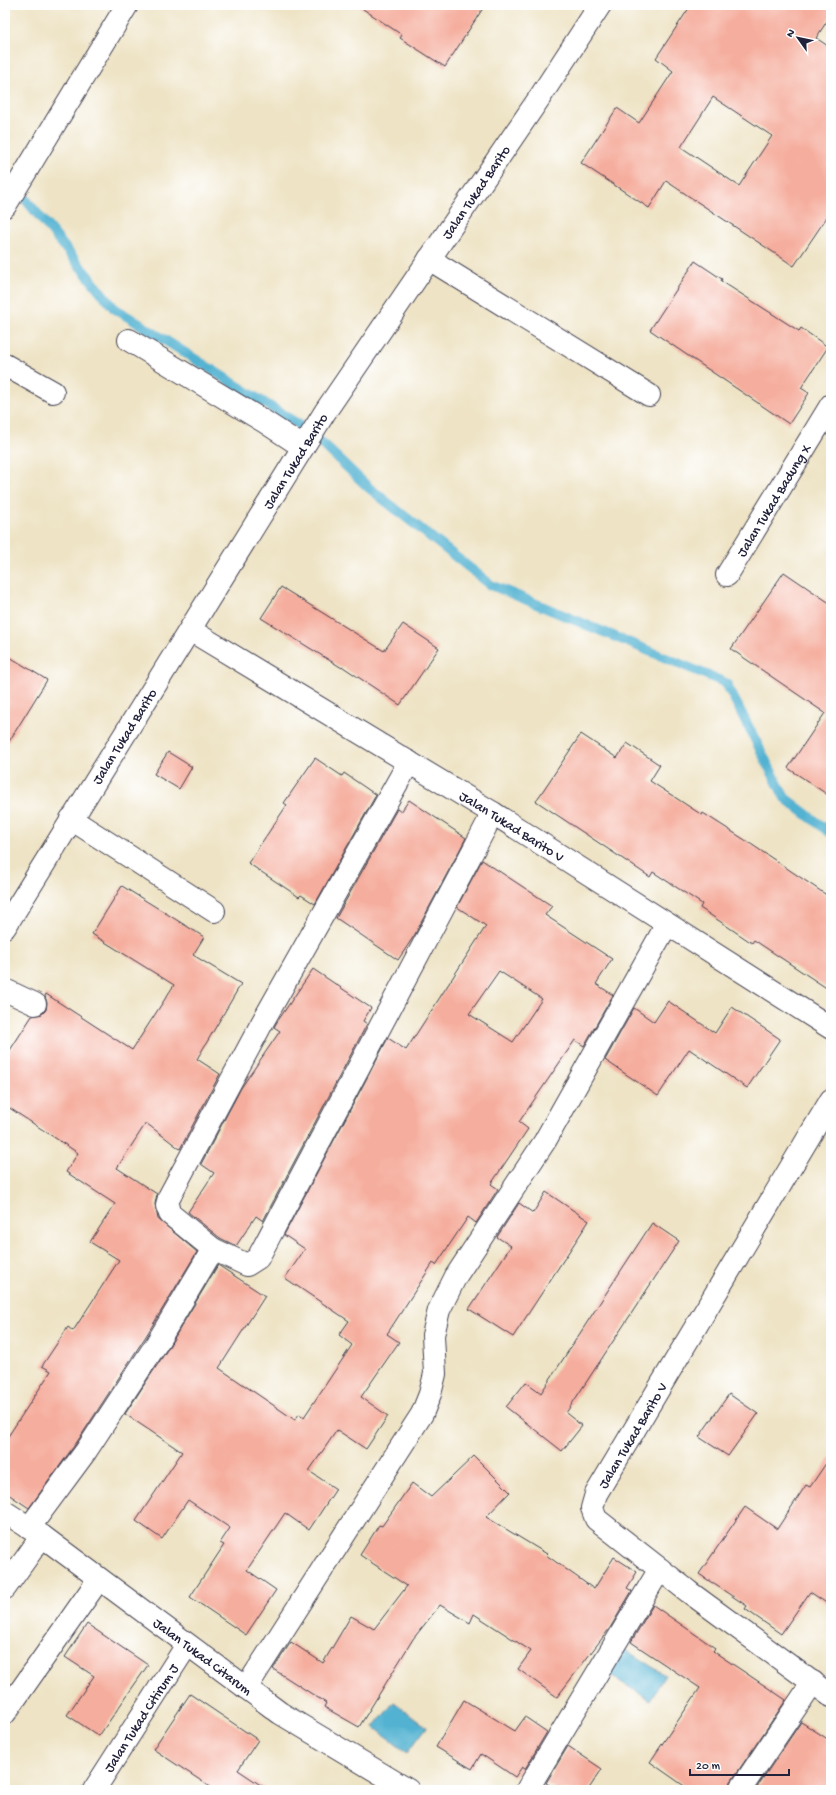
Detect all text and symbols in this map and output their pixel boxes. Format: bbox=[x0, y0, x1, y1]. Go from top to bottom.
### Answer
north arrow bbox=[778, 18, 818, 58]
text: N bbox=[784, 27, 798, 40]
street label: Jalan Tukad Barito bbox=[440, 143, 515, 243]
street label: Jalan Tukad Barito bbox=[261, 411, 333, 513]
street label: Jalan Tukad Badung X bbox=[734, 441, 816, 561]
street label: Jalan Tukad Barito bbox=[90, 686, 162, 788]
street label: Jalan Tukad Barito V bbox=[455, 789, 567, 867]
street label: Jalan Tukad Barito V bbox=[596, 1380, 673, 1492]
street label: Jalan Tukad Citarum bbox=[149, 1615, 255, 1700]
street label: Jalan Tukad Citirum J bbox=[102, 1661, 184, 1776]
scale bar bbox=[690, 1751, 789, 1777]
text: 20 m bbox=[696, 1760, 721, 1774]

